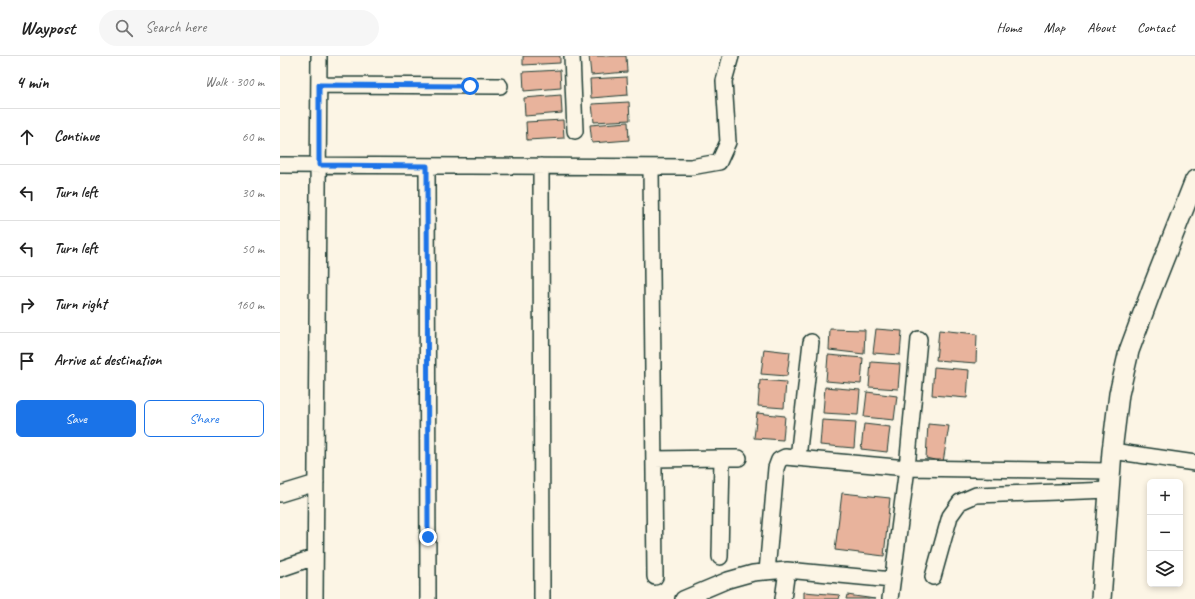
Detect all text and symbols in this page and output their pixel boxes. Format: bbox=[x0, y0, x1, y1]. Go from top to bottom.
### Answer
search box bbox=[99, 10, 379, 46]
text: Waypost bbox=[20, 16, 75, 40]
icon: search bbox=[113, 17, 135, 39]
text: Search here bbox=[145, 18, 206, 37]
text: Home bbox=[996, 19, 1022, 36]
text: Map bbox=[1044, 19, 1065, 36]
text: About bbox=[1087, 19, 1115, 36]
text: Contact bbox=[1137, 19, 1175, 36]
text: 4 min bbox=[16, 72, 49, 93]
text: Walk · 300 m bbox=[205, 74, 264, 90]
route start bbox=[461, 77, 479, 95]
icon: ahead bbox=[16, 126, 38, 148]
text: Continue bbox=[54, 127, 99, 146]
text: 60 m bbox=[242, 129, 264, 145]
icon: left bbox=[16, 182, 38, 204]
text: Turn left bbox=[54, 183, 97, 202]
text: 30 m bbox=[242, 185, 264, 201]
icon: left bbox=[16, 238, 38, 260]
text: Turn left bbox=[54, 239, 97, 258]
text: 50 m bbox=[242, 241, 264, 257]
icon: right bbox=[16, 294, 38, 316]
text: Turn right bbox=[54, 295, 107, 314]
text: 160 m bbox=[236, 297, 264, 313]
icon: arrive bbox=[16, 350, 38, 372]
text: Arrive at destination bbox=[54, 351, 161, 370]
button: Save bbox=[16, 400, 136, 437]
button: Share bbox=[144, 400, 264, 437]
map controls bbox=[1147, 479, 1183, 587]
button: + bbox=[1147, 479, 1183, 515]
button: − bbox=[1147, 515, 1183, 551]
route end bbox=[419, 528, 437, 546]
button: layers bbox=[1147, 551, 1183, 587]

